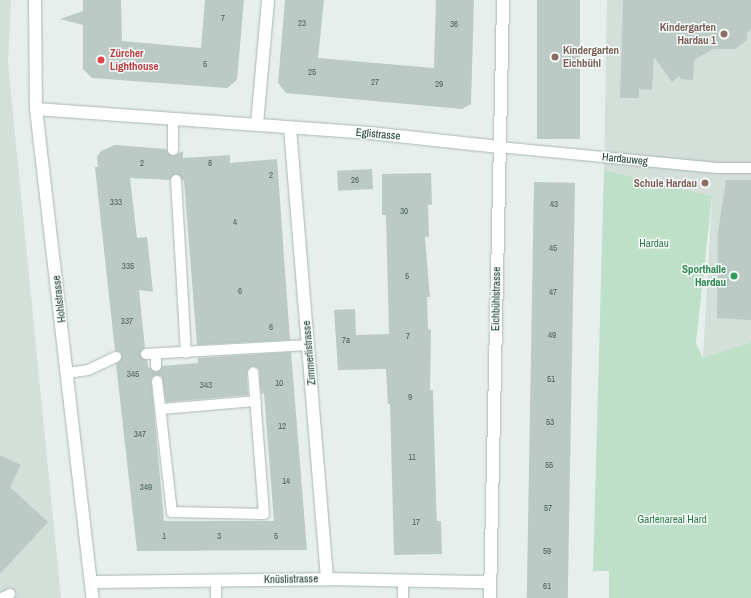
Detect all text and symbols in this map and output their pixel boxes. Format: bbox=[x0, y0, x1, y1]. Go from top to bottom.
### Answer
house number: 7 bbox=[221, 13, 225, 23]
house number: 23 bbox=[298, 18, 306, 28]
house number: 36 bbox=[450, 19, 458, 29]
place label: Kindergarten Hardau 1 bbox=[660, 21, 716, 47]
marker: Kindergarten Hardau 1 bbox=[719, 29, 729, 39]
place label: Kindergarten Eichbühl bbox=[563, 44, 619, 70]
place label: Zürcher Lighthouse bbox=[110, 47, 159, 73]
marker: Kindergarten Eichbühl bbox=[550, 52, 560, 62]
marker: Zürcher Lighthouse bbox=[95, 54, 107, 66]
house number: 5 bbox=[203, 59, 207, 69]
house number: 25 bbox=[308, 67, 316, 77]
house number: 27 bbox=[371, 77, 379, 87]
house number: 29 bbox=[435, 79, 443, 89]
street label: Eglistrasse bbox=[355, 125, 401, 143]
street label: Hardauweg bbox=[601, 150, 649, 168]
house number: 2 bbox=[140, 158, 144, 168]
house number: 8 bbox=[208, 158, 212, 168]
house number: 2 bbox=[269, 170, 273, 180]
house number: 26 bbox=[351, 175, 359, 185]
place label: Schule Hardau bbox=[634, 176, 697, 190]
marker: Schule Hardau bbox=[700, 178, 710, 188]
house number: 333 bbox=[110, 197, 122, 207]
house number: 43 bbox=[550, 199, 558, 209]
house number: 30 bbox=[400, 206, 408, 216]
house number: 4 bbox=[233, 217, 237, 227]
park label: Hardau bbox=[639, 236, 669, 250]
house number: 45 bbox=[549, 243, 557, 253]
house number: 335 bbox=[122, 261, 134, 271]
place label: Sporthalle Hardau bbox=[682, 263, 726, 289]
street label: Eichbühlstrasse bbox=[489, 267, 503, 331]
house number: 5 bbox=[405, 271, 409, 281]
marker: Sporthalle Hardau bbox=[729, 271, 739, 281]
street label: Hohlstrasse bbox=[50, 275, 68, 323]
house number: 6 bbox=[238, 286, 242, 296]
house number: 47 bbox=[549, 287, 557, 297]
house number: 337 bbox=[121, 316, 133, 326]
street label: Zimmerlistrasse bbox=[300, 320, 318, 386]
house number: 6 bbox=[269, 322, 273, 332]
house number: 49 bbox=[548, 330, 556, 340]
house number: 7 bbox=[406, 331, 410, 341]
house number: 7a bbox=[342, 335, 350, 345]
house number: 345 bbox=[127, 369, 139, 379]
house number: 51 bbox=[547, 374, 555, 384]
house number: 10 bbox=[275, 378, 283, 388]
house number: 343 bbox=[200, 380, 212, 390]
house number: 9 bbox=[408, 392, 412, 402]
house number: 53 bbox=[546, 417, 554, 427]
house number: 12 bbox=[278, 421, 286, 431]
house number: 347 bbox=[134, 429, 146, 439]
house number: 11 bbox=[408, 452, 416, 462]
house number: 55 bbox=[545, 460, 553, 470]
house number: 14 bbox=[282, 476, 290, 486]
house number: 349 bbox=[140, 482, 152, 492]
house number: 57 bbox=[544, 503, 552, 513]
park label: Gartenareal Hard bbox=[637, 512, 707, 526]
house number: 17 bbox=[412, 517, 420, 527]
house number: 1 bbox=[162, 531, 166, 541]
house number: 3 bbox=[217, 531, 221, 541]
house number: 5 bbox=[274, 531, 278, 541]
house number: 59 bbox=[543, 546, 551, 556]
street label: Knüslistrasse bbox=[264, 572, 318, 586]
house number: 61 bbox=[543, 581, 551, 591]

